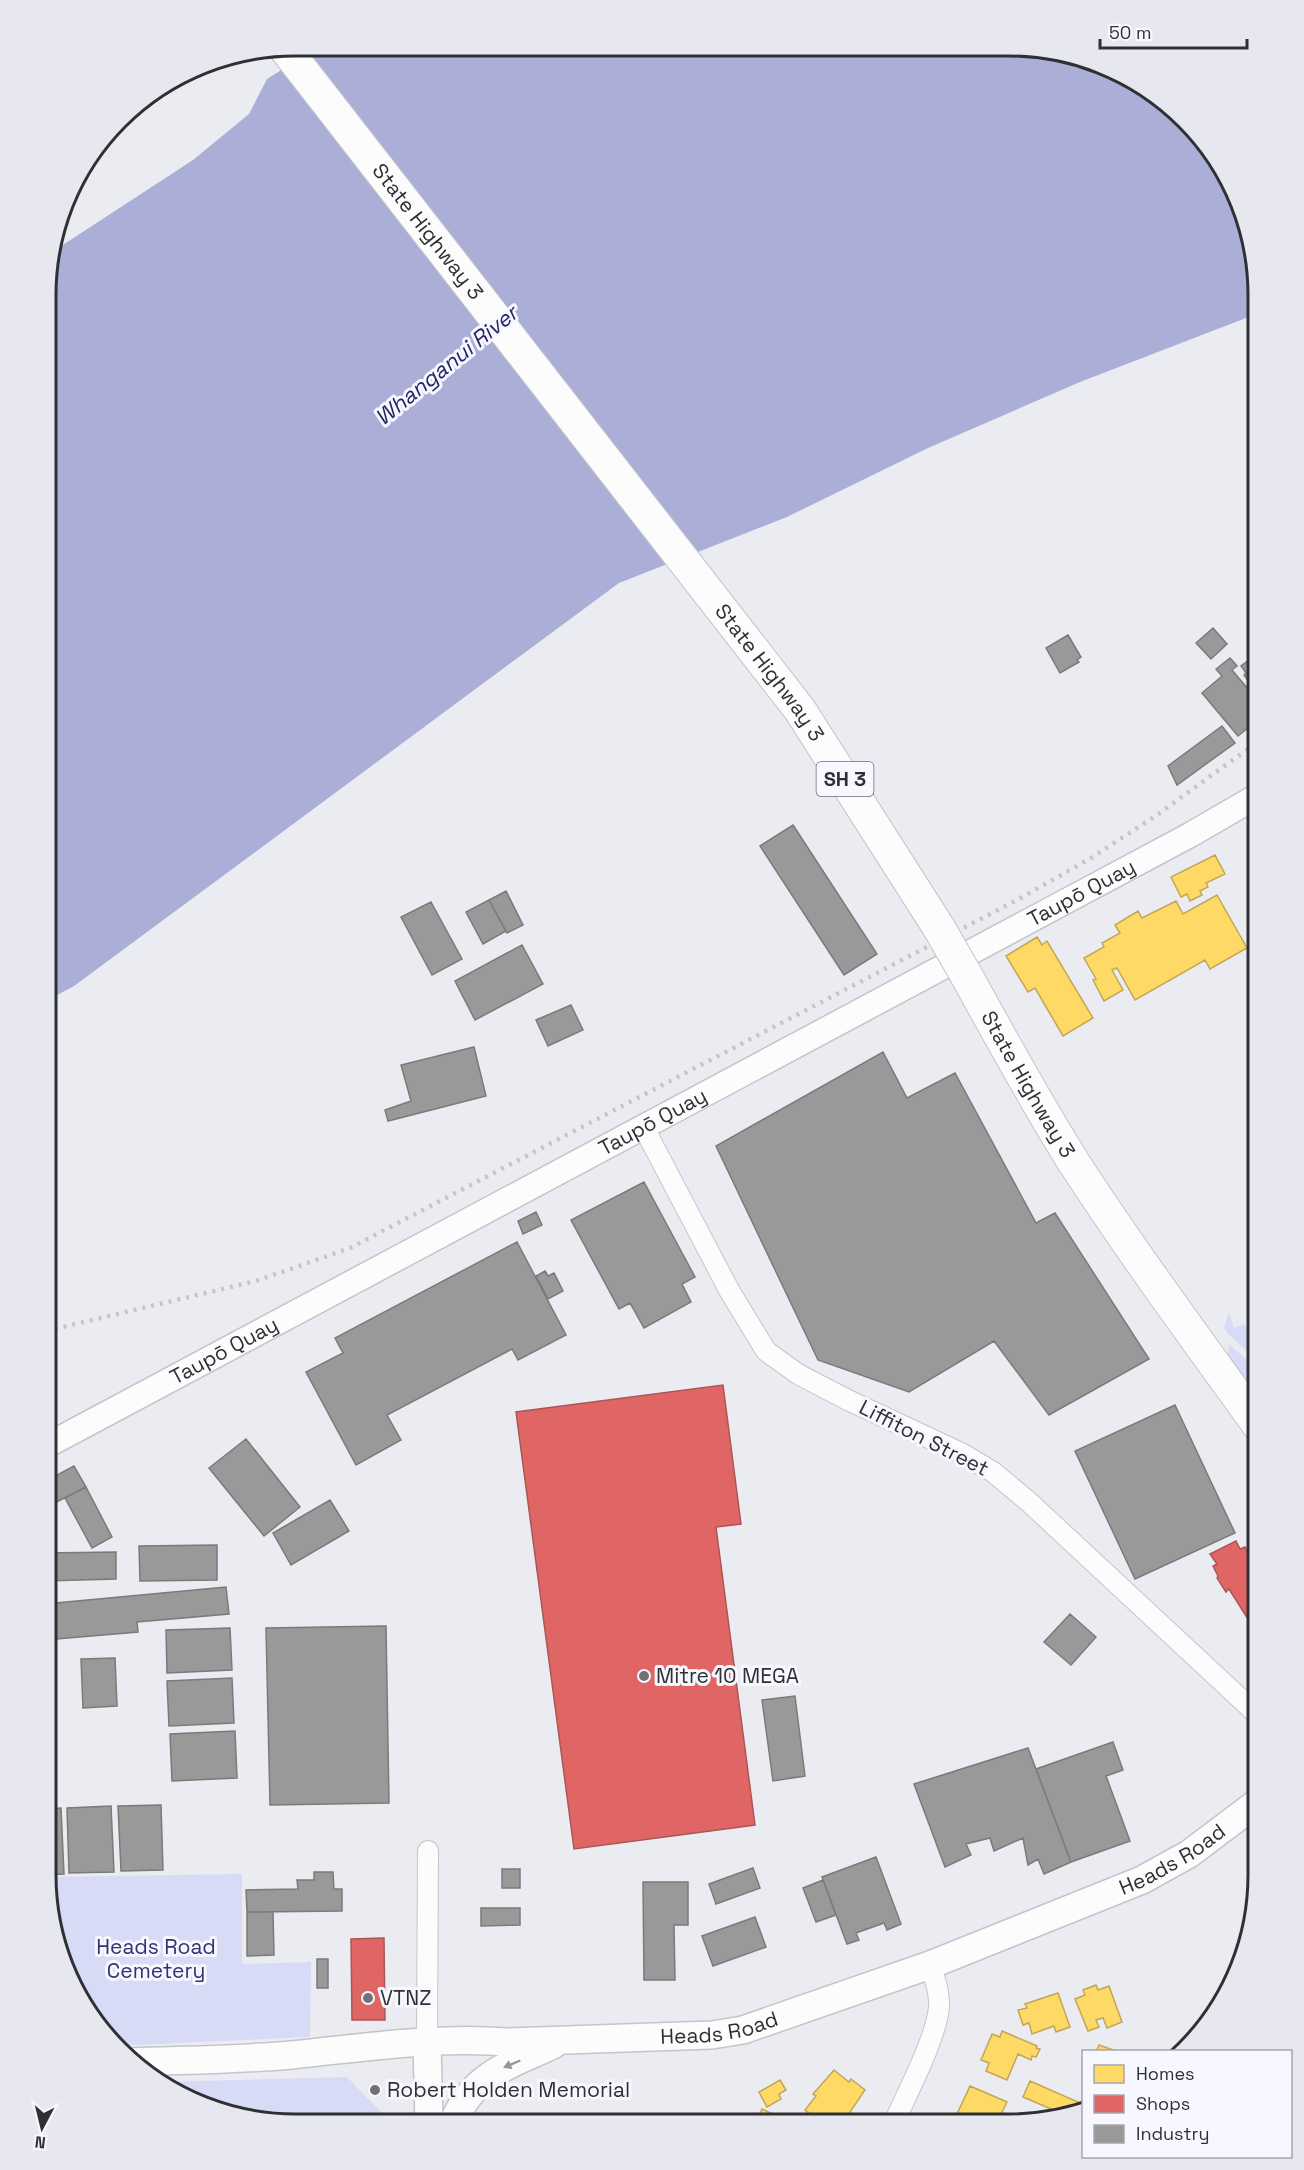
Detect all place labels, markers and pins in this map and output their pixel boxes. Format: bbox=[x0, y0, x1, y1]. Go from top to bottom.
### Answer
place label: Mitre 10 MEGA bbox=[656, 1662, 799, 1689]
marker: Mitre 10 MEGA bbox=[637, 1669, 651, 1683]
place label: VTNZ bbox=[380, 1984, 431, 2011]
marker: VTNZ bbox=[361, 1991, 375, 2005]
place label: Robert Holden Memorial bbox=[387, 2076, 630, 2103]
marker: Robert Holden Memorial bbox=[368, 2083, 382, 2097]

